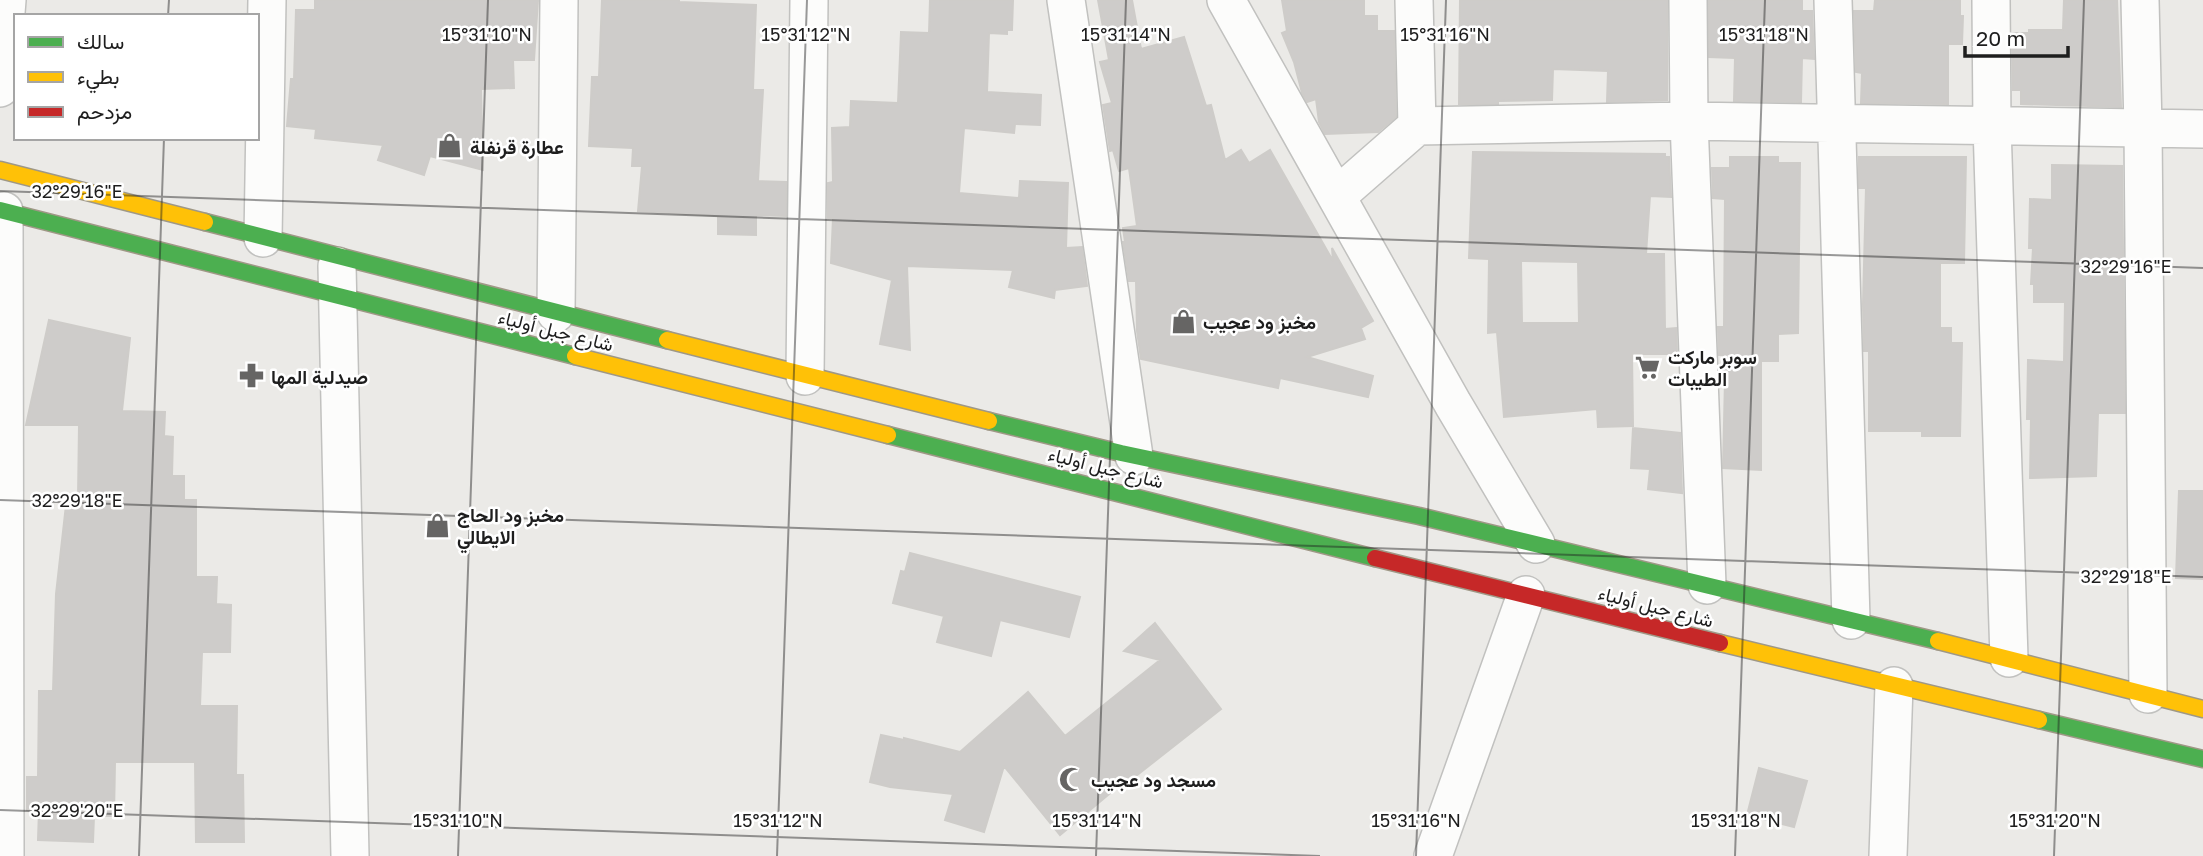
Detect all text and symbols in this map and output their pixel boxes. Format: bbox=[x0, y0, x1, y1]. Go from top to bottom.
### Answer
legend bbox=[14, 14, 259, 140]
scale bar bbox=[1965, 14, 2068, 58]
text: 15°31'10"N bbox=[442, 23, 532, 45]
text: 15°31'12"N bbox=[761, 23, 851, 45]
text: 15°31'14"N bbox=[1081, 23, 1171, 45]
text: 15°31'16"N bbox=[1400, 23, 1490, 45]
text: 15°31'18"N bbox=[1719, 23, 1809, 45]
text: 20 m bbox=[1976, 25, 2025, 51]
text: سالك bbox=[77, 28, 124, 54]
text: بطيء bbox=[77, 63, 120, 94]
text: مزدحم bbox=[77, 98, 132, 126]
shop icon: عطارة قرنفلة bbox=[436, 132, 464, 160]
place label: عطارة قرنفلة bbox=[470, 135, 564, 160]
text: 32°29'16"E bbox=[32, 180, 122, 202]
text: 32°29'16"E bbox=[2081, 255, 2171, 277]
street label: شارع جبل أولياء bbox=[496, 305, 616, 357]
shop icon: مخبز ود عجيب bbox=[1169, 307, 1197, 335]
place label: مخبز ود عجيب bbox=[1203, 310, 1316, 335]
place label: سوبر ماركت الطيبات bbox=[1668, 345, 1757, 391]
supermarket icon: سوبر ماركت الطيبات bbox=[1634, 353, 1662, 381]
pharmacy icon: صيدلية المها bbox=[237, 362, 265, 390]
place label: صيدلية المها bbox=[271, 365, 368, 389]
street label: شارع جبل أولياء bbox=[1046, 442, 1166, 494]
text: 32°29'18"E bbox=[32, 489, 123, 511]
place label: مخبز ود الحاج الايطالي bbox=[457, 503, 564, 554]
shop icon: مخبز ود الحاج الايطالي bbox=[423, 511, 451, 539]
text: 32°29'18"E bbox=[2081, 565, 2172, 587]
street label: شارع جبل أولياء bbox=[1596, 581, 1716, 633]
mosque icon: مسجد ود عجيب bbox=[1057, 765, 1085, 793]
place label: مسجد ود عجيب bbox=[1091, 768, 1216, 793]
text: 32°29'20"E bbox=[31, 799, 123, 821]
text: 15°31'10"N bbox=[413, 809, 503, 831]
text: 15°31'12"N bbox=[733, 809, 823, 831]
text: 15°31'14"N bbox=[1052, 809, 1142, 831]
text: 15°31'16"N bbox=[1371, 809, 1461, 831]
text: 15°31'18"N bbox=[1691, 809, 1781, 831]
text: 15°31'20"N bbox=[2009, 809, 2101, 831]

